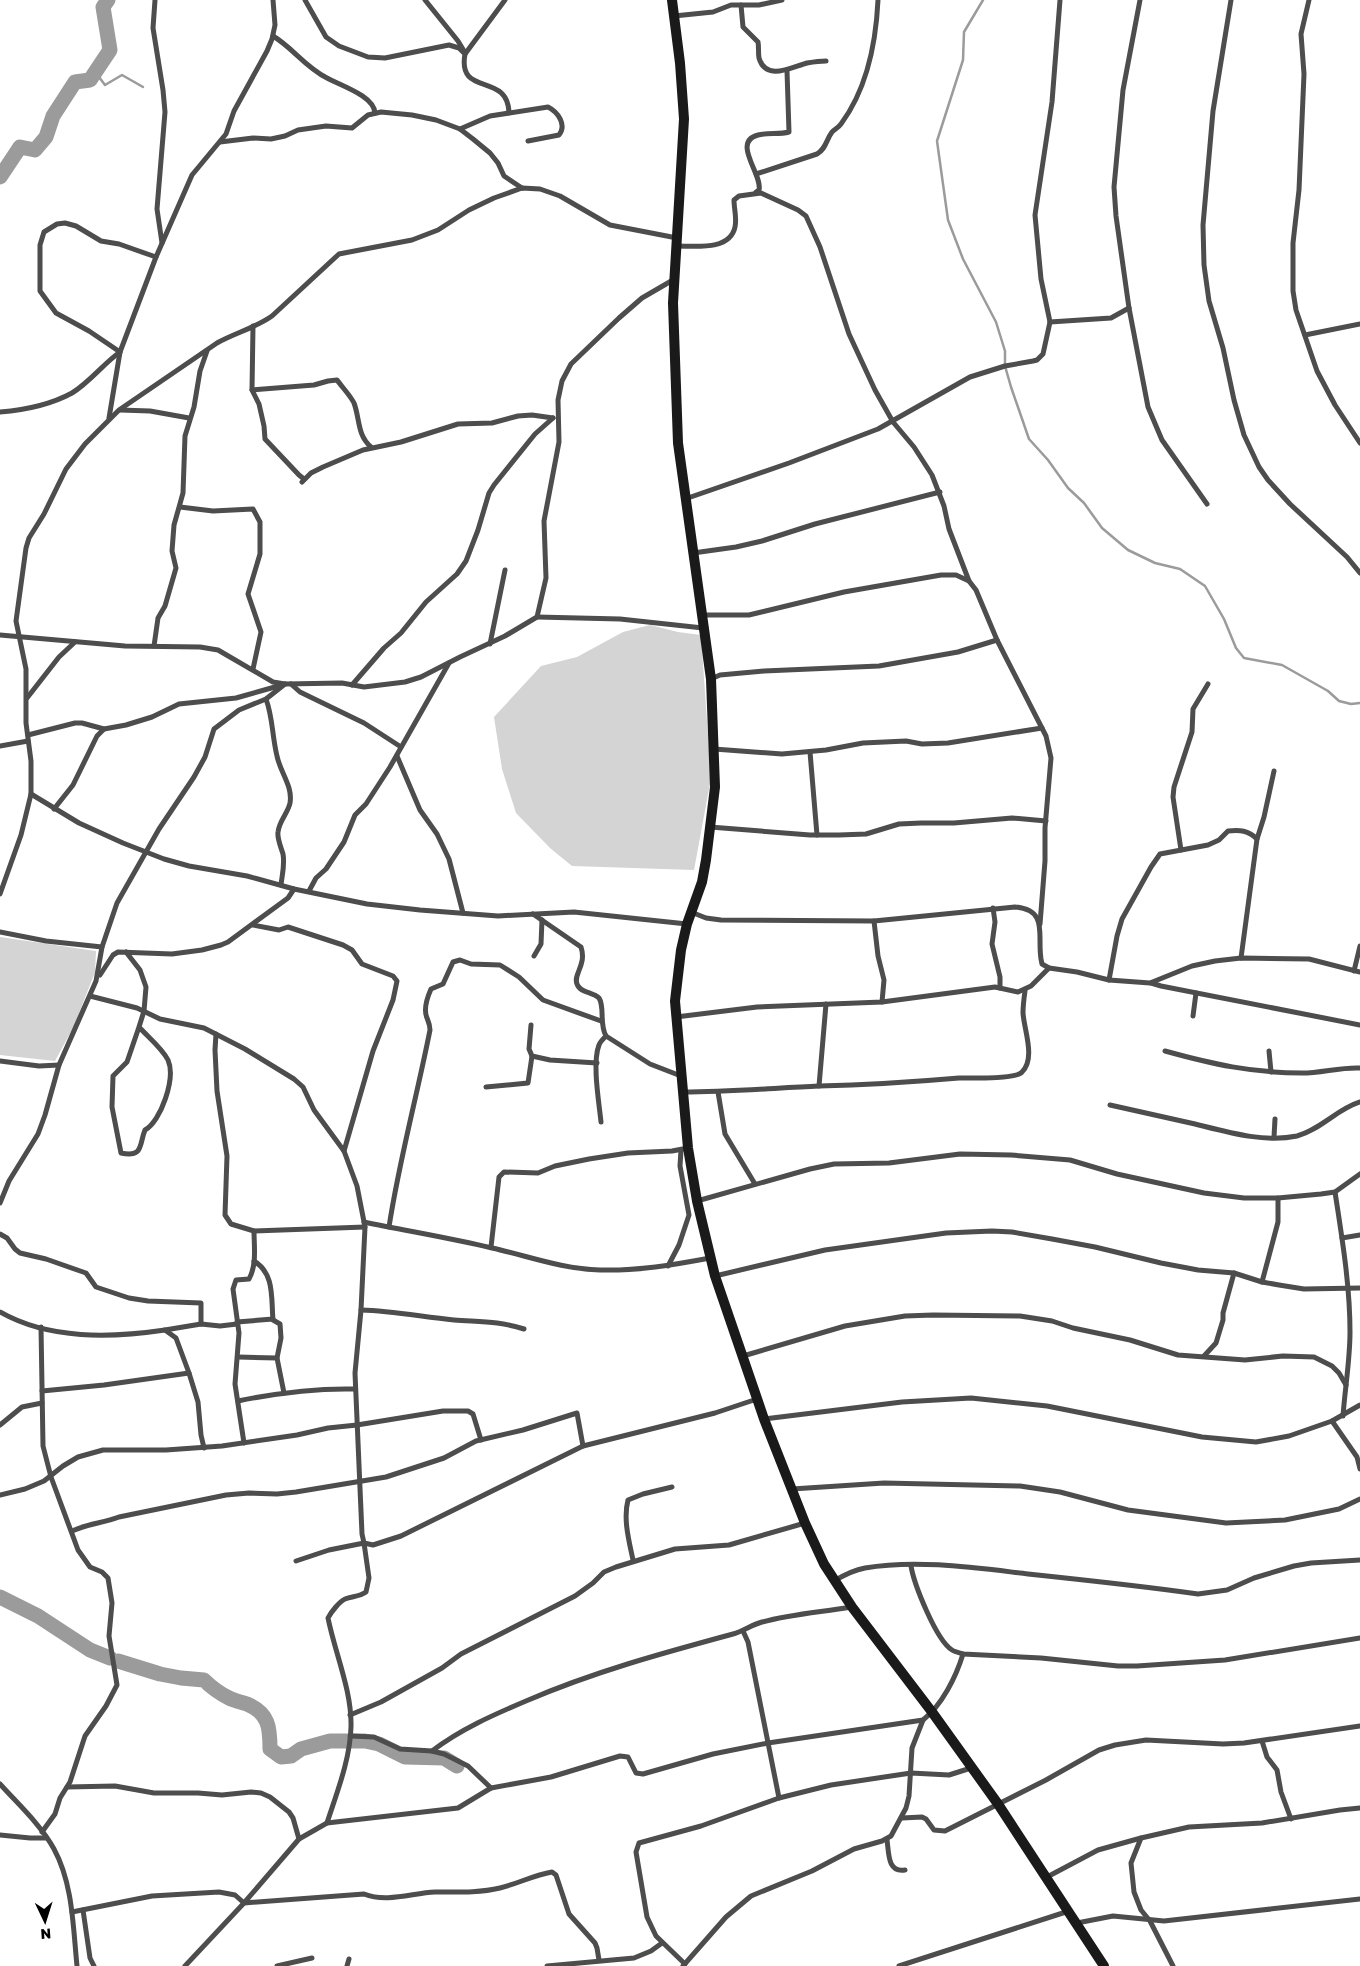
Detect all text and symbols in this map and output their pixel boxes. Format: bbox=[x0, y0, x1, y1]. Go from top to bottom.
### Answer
north arrow bbox=[20, 1896, 70, 1946]
text: N bbox=[40, 1926, 52, 1943]

